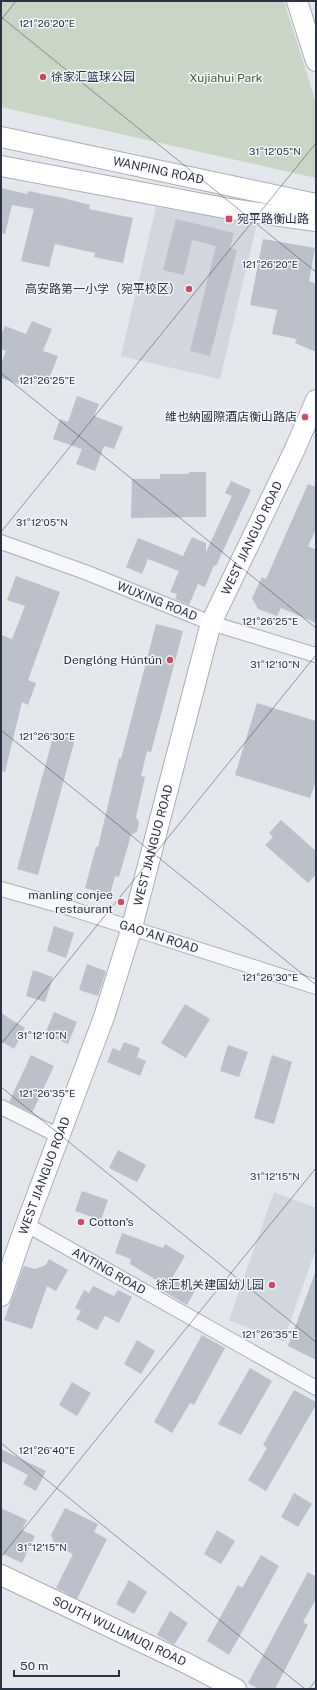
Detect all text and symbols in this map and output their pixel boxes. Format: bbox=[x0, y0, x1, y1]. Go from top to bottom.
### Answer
text: 121°26'20"E bbox=[19, 17, 75, 29]
place label: 徐家汇篮球公园 bbox=[51, 70, 135, 84]
park label: Xujiahui Park bbox=[189, 71, 263, 85]
marker: 徐家汇篮球公园 bbox=[38, 72, 48, 82]
text: 31°12'05"N bbox=[249, 145, 301, 157]
street label: WANPING ROAD bbox=[112, 154, 205, 187]
place label: 宛平路衡山路 bbox=[237, 212, 309, 226]
marker: 宛平路衡山路 bbox=[224, 214, 234, 224]
text: 121°26'20"E bbox=[242, 258, 298, 270]
place label: 高安路第一小学（宛平校区） bbox=[25, 282, 181, 296]
marker: 高安路第一小学（宛平校区） bbox=[184, 284, 194, 294]
text: 121°26'25"E bbox=[19, 374, 75, 386]
place label: 維也納國際酒店衡山路店 bbox=[165, 410, 297, 424]
marker: 維也納國際酒店衡山路店 bbox=[300, 412, 310, 422]
street label: WEST JIANGUO ROAD bbox=[219, 479, 285, 597]
text: 31°12'05"N bbox=[16, 516, 68, 528]
street label: WUXING ROAD bbox=[115, 579, 199, 624]
text: 121°26'25"E bbox=[242, 615, 298, 627]
place label: Denglóng Húntún bbox=[64, 653, 162, 667]
marker: Denglóng Húntún bbox=[165, 655, 175, 665]
text: 31°12'10"N bbox=[250, 658, 300, 670]
text: 121°26'30"E bbox=[19, 730, 75, 742]
street label: WEST JIANGUO ROAD bbox=[131, 783, 176, 908]
place label: manling conjee restaurant bbox=[28, 888, 113, 916]
marker: manling conjee restaurant bbox=[116, 897, 126, 907]
street label: GAO'AN ROAD bbox=[117, 918, 200, 956]
text: 121°26'30"E bbox=[242, 971, 298, 983]
text: 31°12'10"N bbox=[17, 1029, 67, 1041]
text: 121°26'35"E bbox=[19, 1087, 75, 1099]
street label: WEST JIANGUO ROAD bbox=[16, 1115, 73, 1236]
text: 31°12'15"N bbox=[250, 1170, 300, 1182]
place label: Cotton's bbox=[89, 1215, 134, 1229]
marker: Cotton's bbox=[76, 1217, 86, 1227]
street label: ANTING ROAD bbox=[70, 1245, 148, 1297]
place label: 徐汇机关建国幼儿园 bbox=[156, 1278, 264, 1292]
marker: 徐汇机关建国幼儿园 bbox=[267, 1280, 277, 1290]
text: 121°26'35"E bbox=[242, 1328, 298, 1340]
text: 121°26'40"E bbox=[19, 1444, 75, 1456]
text: 31°12'15"N bbox=[17, 1541, 67, 1553]
street label: SOUTH WULUMUQI ROAD bbox=[50, 1594, 188, 1669]
scale bar bbox=[14, 1652, 119, 1678]
text: 50 m bbox=[20, 1659, 48, 1673]

